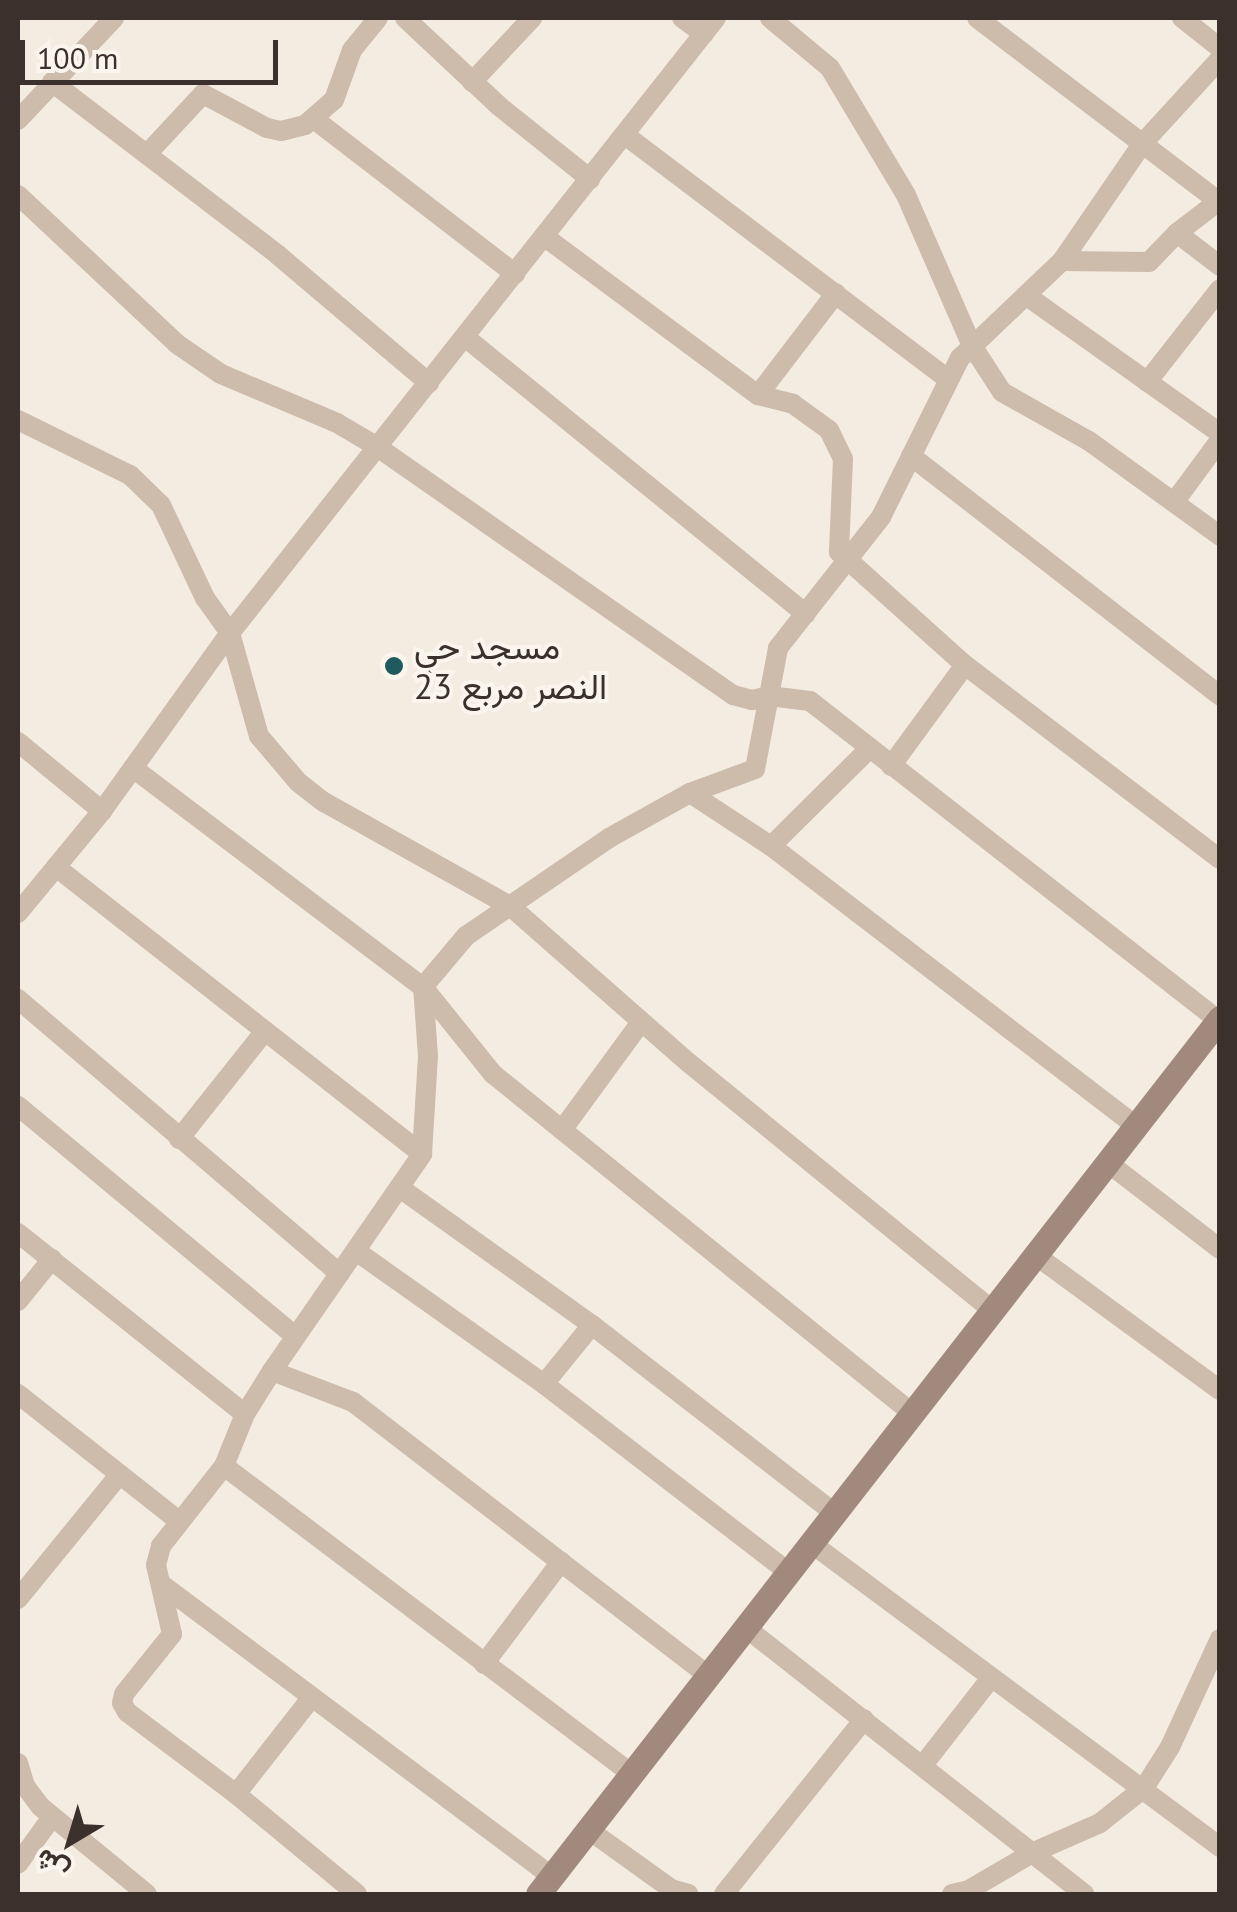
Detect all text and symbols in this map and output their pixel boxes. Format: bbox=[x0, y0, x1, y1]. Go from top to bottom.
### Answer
scale bar bbox=[25, 20, 282, 82]
text: 100 m bbox=[37, 38, 118, 77]
place label: مسجد حي النصر مربع 23 bbox=[414, 625, 607, 707]
marker: مسجد حي النصر مربع 23 bbox=[383, 655, 405, 677]
north arrow bbox=[20, 1792, 120, 1892]
text: ش bbox=[27, 1841, 76, 1891]

